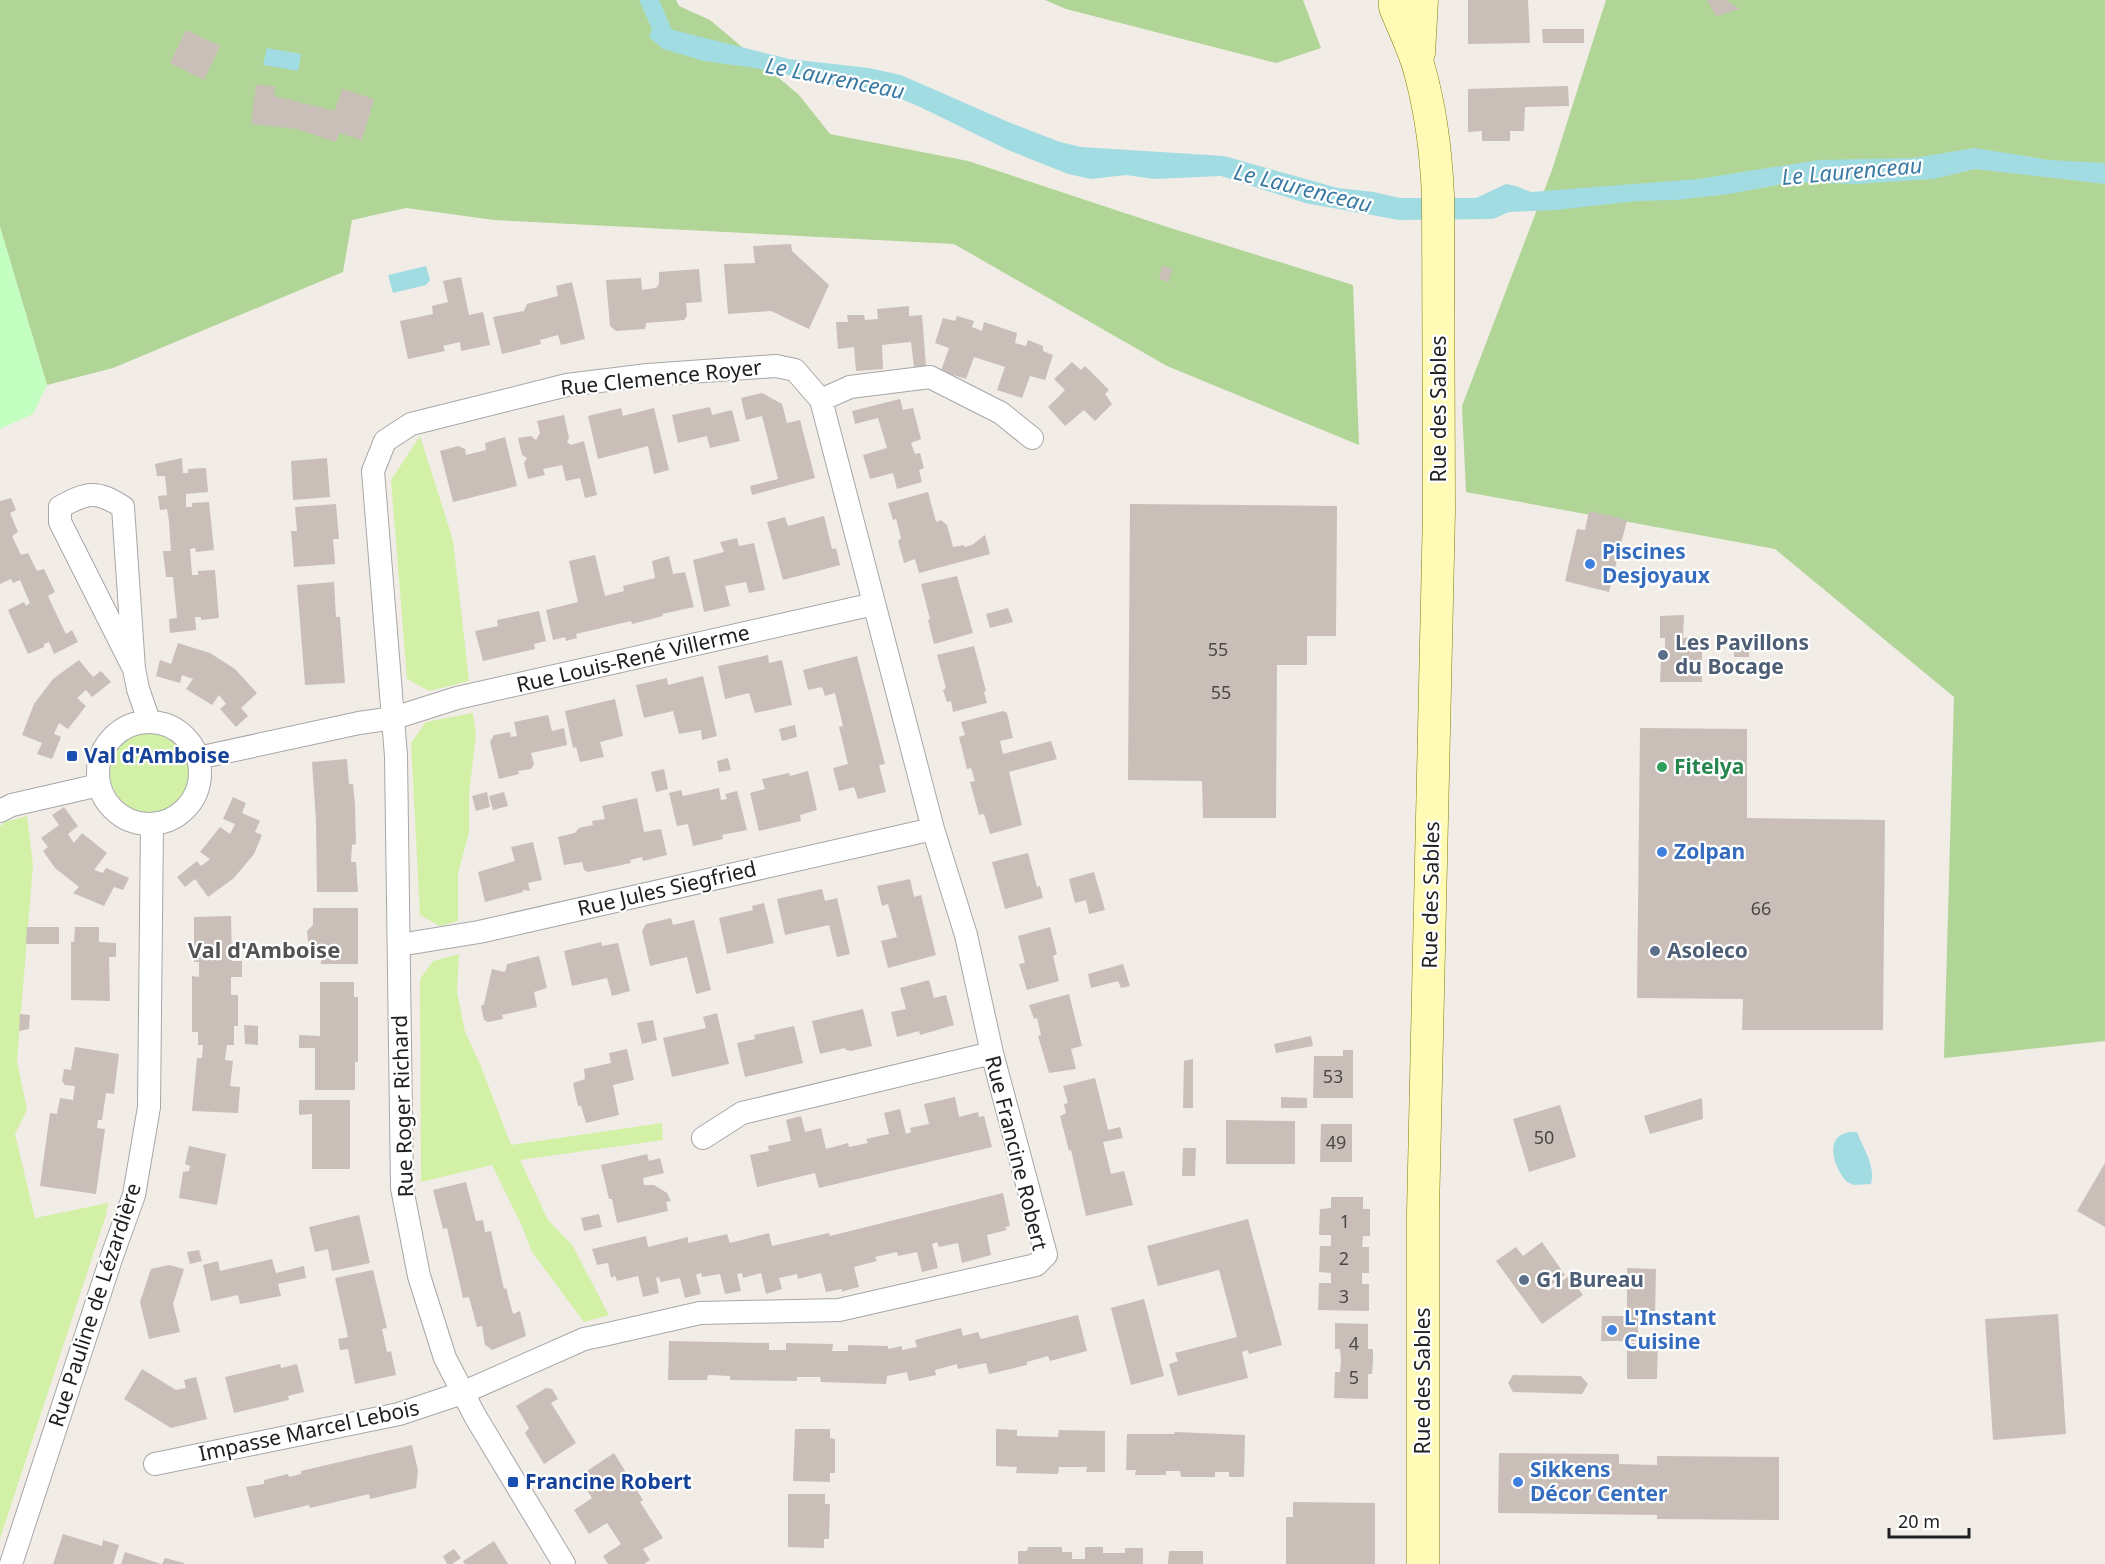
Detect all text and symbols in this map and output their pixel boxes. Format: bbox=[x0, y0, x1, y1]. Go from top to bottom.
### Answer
water label: Le Laurenceau bbox=[763, 49, 908, 105]
water label: Le Laurenceau bbox=[1780, 149, 1924, 191]
water label: Le Laurenceau bbox=[1231, 155, 1376, 219]
street label: Rue des Sables bbox=[1424, 335, 1452, 483]
street label: Rue Clemence Royer bbox=[559, 352, 763, 402]
place label: Piscines Desjoyaux bbox=[1602, 537, 1711, 589]
marker: Piscines Desjoyaux bbox=[1583, 557, 1597, 571]
street label: Rue Louis-René Villerme bbox=[514, 618, 752, 698]
place label: Les Pavillons du Bocage bbox=[1675, 628, 1809, 680]
house number: 55 bbox=[1208, 637, 1228, 661]
marker: Les Pavillons du Bocage bbox=[1656, 648, 1670, 662]
house number: 55 bbox=[1211, 680, 1231, 704]
place label: Val d'Amboise bbox=[84, 741, 230, 769]
marker: Val d'Amboise bbox=[65, 749, 79, 763]
place label: Fitelya bbox=[1674, 752, 1744, 780]
marker: Fitelya bbox=[1655, 760, 1669, 774]
street label: Rue des Sables bbox=[1415, 821, 1445, 969]
place label: Zolpan bbox=[1674, 837, 1745, 865]
marker: Zolpan bbox=[1655, 845, 1669, 859]
street label: Rue Jules Siegfried bbox=[575, 854, 759, 922]
house number: 66 bbox=[1751, 896, 1771, 920]
district label: Val d'Amboise bbox=[188, 934, 340, 964]
place label: Asoleco bbox=[1667, 936, 1748, 964]
marker: Asoleco bbox=[1648, 944, 1662, 958]
street label: Rue Roger Richard bbox=[385, 1014, 419, 1198]
street label: Rue Francine Robert bbox=[979, 1052, 1055, 1253]
house number: 53 bbox=[1323, 1064, 1343, 1088]
house number: 50 bbox=[1534, 1125, 1554, 1149]
house number: 49 bbox=[1326, 1130, 1346, 1154]
street label: Rue Pauline de Lézardière bbox=[41, 1179, 147, 1430]
house number: 1 bbox=[1340, 1209, 1350, 1233]
house number: 2 bbox=[1339, 1246, 1349, 1270]
place label: G1 Bureau bbox=[1536, 1265, 1644, 1293]
marker: G1 Bureau bbox=[1517, 1273, 1531, 1287]
house number: 3 bbox=[1339, 1284, 1349, 1308]
place label: L'Instant Cuisine bbox=[1624, 1303, 1716, 1355]
street label: Rue des Sables bbox=[1408, 1307, 1436, 1455]
marker: L'Instant Cuisine bbox=[1605, 1323, 1619, 1337]
house number: 4 bbox=[1349, 1331, 1359, 1355]
house number: 5 bbox=[1349, 1365, 1359, 1389]
street label: Impasse Marcel Lebois bbox=[196, 1393, 422, 1467]
place label: Sikkens Décor Center bbox=[1530, 1455, 1668, 1507]
place label: Francine Robert bbox=[525, 1467, 692, 1495]
marker: Francine Robert bbox=[506, 1475, 520, 1489]
marker: Sikkens Décor Center bbox=[1511, 1475, 1525, 1489]
scale bar bbox=[1889, 1501, 1968, 1539]
text: 20 m bbox=[1898, 1509, 1940, 1533]

